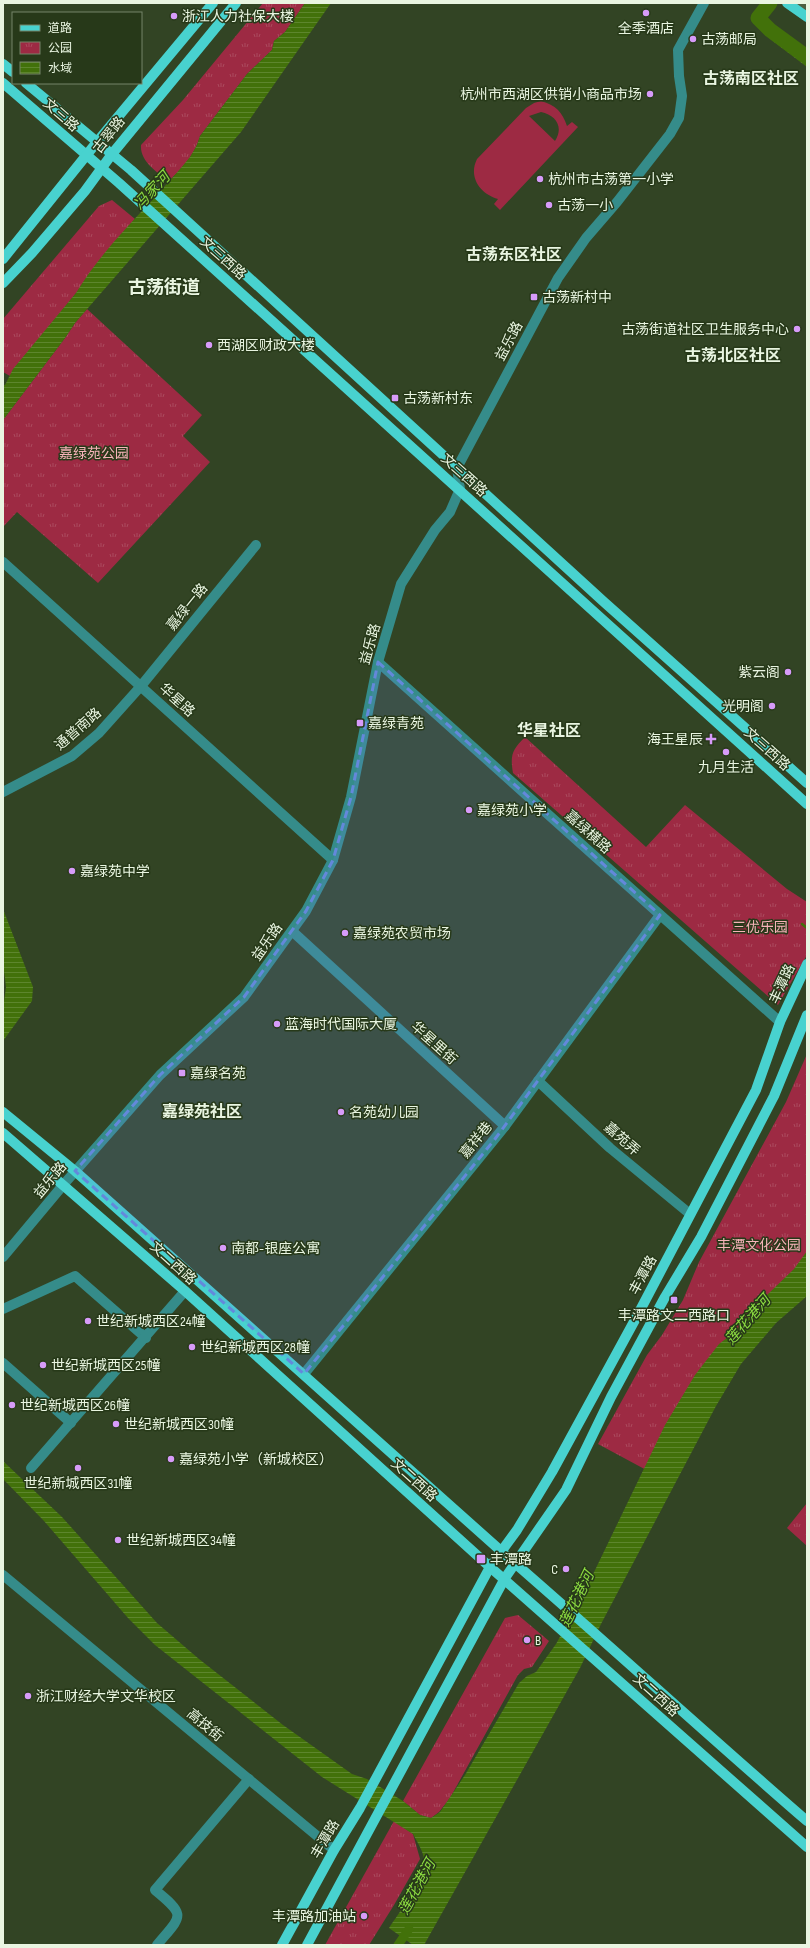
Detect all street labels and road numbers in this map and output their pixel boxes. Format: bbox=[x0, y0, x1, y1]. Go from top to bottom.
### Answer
street label: 文三路 bbox=[40, 95, 82, 135]
street label: 古翠路 bbox=[89, 113, 129, 157]
street label: 文三西路 bbox=[197, 233, 249, 283]
street label: 益乐路 bbox=[492, 318, 526, 364]
street label: 文三西路 bbox=[438, 450, 490, 500]
street label: 嘉绿一路 bbox=[163, 580, 211, 634]
street label: 益乐路 bbox=[356, 621, 384, 667]
street label: 华星路 bbox=[156, 680, 198, 720]
street label: 通普南路 bbox=[51, 704, 105, 754]
street label: 文三西路 bbox=[741, 724, 793, 774]
street label: 嘉绿横路 bbox=[562, 807, 614, 857]
street label: 益乐路 bbox=[248, 920, 286, 964]
street label: 丰潭路 bbox=[765, 961, 799, 1007]
street label: 华星里街 bbox=[408, 1018, 460, 1068]
street label: 嘉祥巷 bbox=[456, 1118, 496, 1162]
street label: 嘉苑弄 bbox=[601, 1119, 643, 1159]
street label: 益乐路 bbox=[30, 1158, 70, 1202]
street label: 文二西路 bbox=[147, 1238, 199, 1288]
street label: 丰潭路 bbox=[626, 1252, 660, 1298]
street label: 文二西路 bbox=[388, 1455, 440, 1505]
street label: 文二西路 bbox=[630, 1670, 682, 1720]
street label: 高技街 bbox=[183, 1705, 227, 1745]
street label: 丰潭路 bbox=[307, 1817, 343, 1861]

